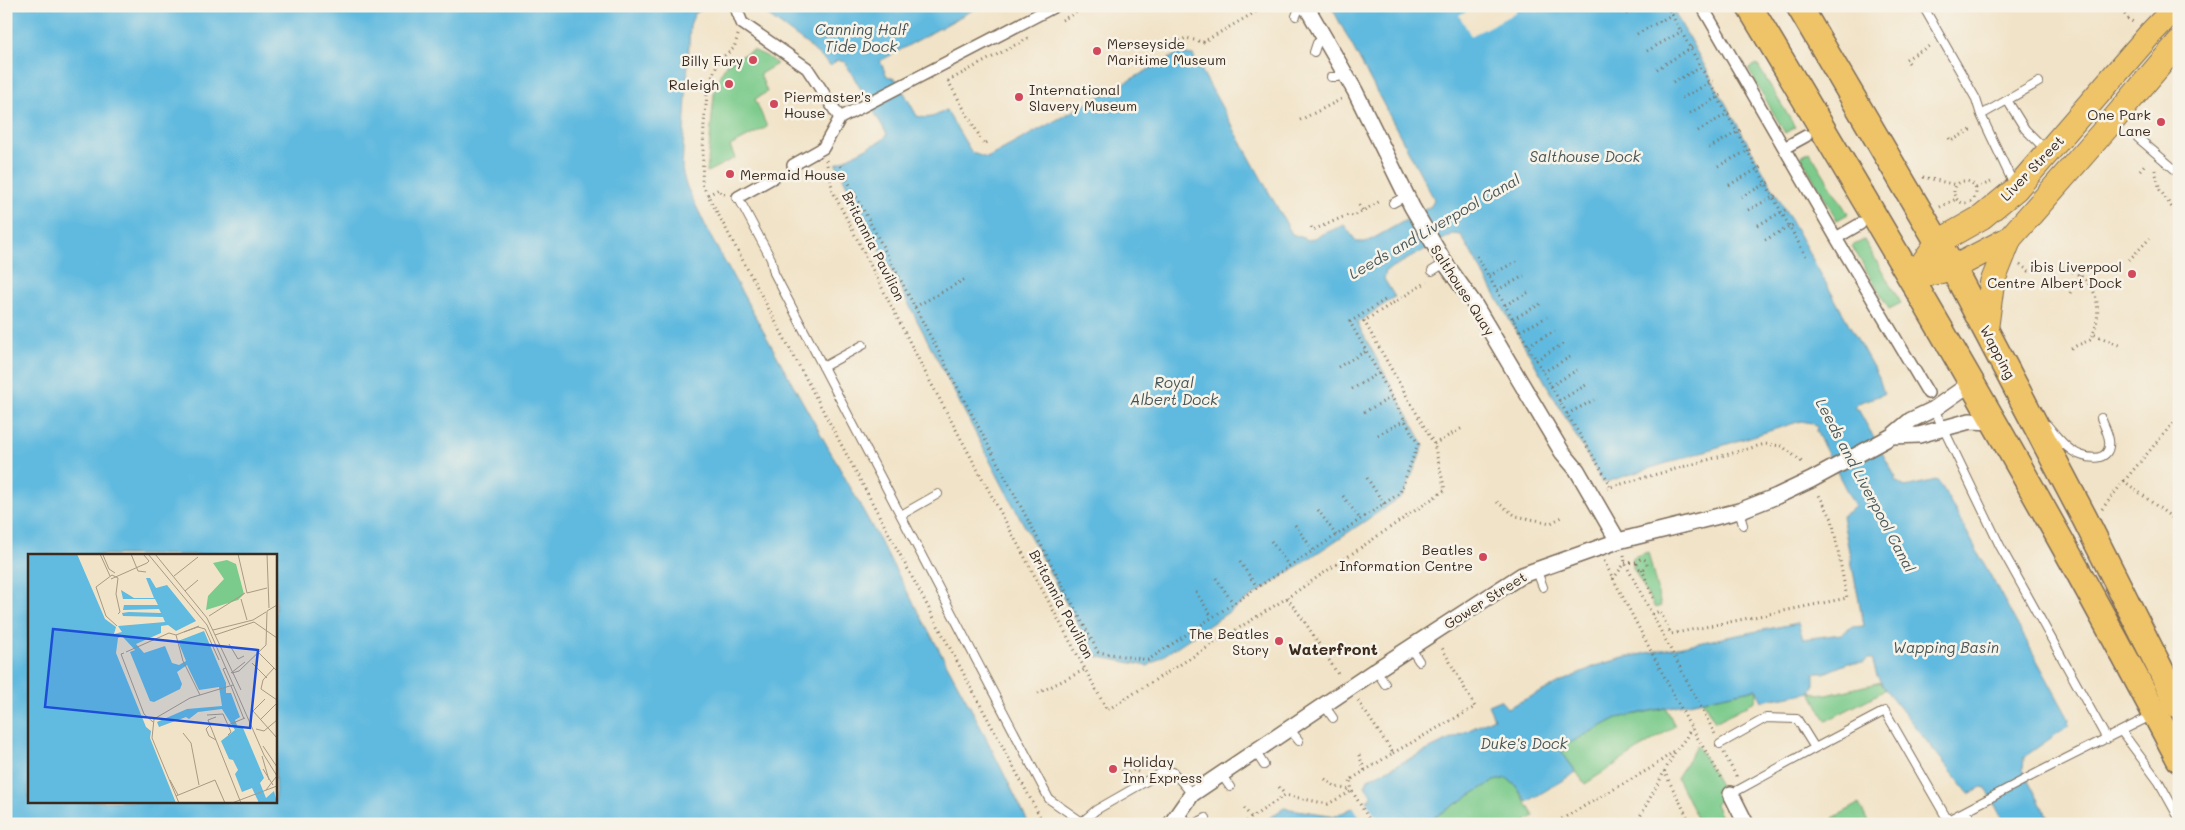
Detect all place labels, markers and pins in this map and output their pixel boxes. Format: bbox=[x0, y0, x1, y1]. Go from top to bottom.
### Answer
place label: Merseyside Maritime Museum bbox=[1107, 34, 1226, 69]
marker: Merseyside Maritime Museum bbox=[1091, 45, 1103, 57]
place label: Billy Fury bbox=[681, 51, 743, 70]
marker: Billy Fury bbox=[747, 54, 759, 66]
place label: Raleigh bbox=[669, 75, 719, 94]
marker: Raleigh bbox=[723, 78, 735, 90]
place label: International Slavery Museum bbox=[1029, 80, 1137, 115]
place label: Piermaster's House bbox=[784, 87, 871, 122]
marker: International Slavery Museum bbox=[1013, 91, 1025, 103]
marker: Piermaster's House bbox=[768, 98, 780, 110]
place label: One Park Lane bbox=[2087, 105, 2151, 140]
marker: One Park Lane bbox=[2155, 116, 2167, 128]
place label: Mermaid House bbox=[740, 165, 846, 184]
marker: Mermaid House bbox=[724, 168, 736, 180]
place label: ibis Liverpool Centre Albert Dock bbox=[1987, 257, 2122, 292]
marker: ibis Liverpool Centre Albert Dock bbox=[2126, 268, 2138, 280]
place label: Beatles Information Centre bbox=[1339, 540, 1473, 575]
marker: Beatles Information Centre bbox=[1477, 551, 1489, 563]
place label: The Beatles Story bbox=[1189, 624, 1269, 659]
marker: The Beatles Story bbox=[1273, 635, 1285, 647]
place label: Holiday Inn Express bbox=[1123, 752, 1202, 787]
marker: Holiday Inn Express bbox=[1107, 763, 1119, 775]

